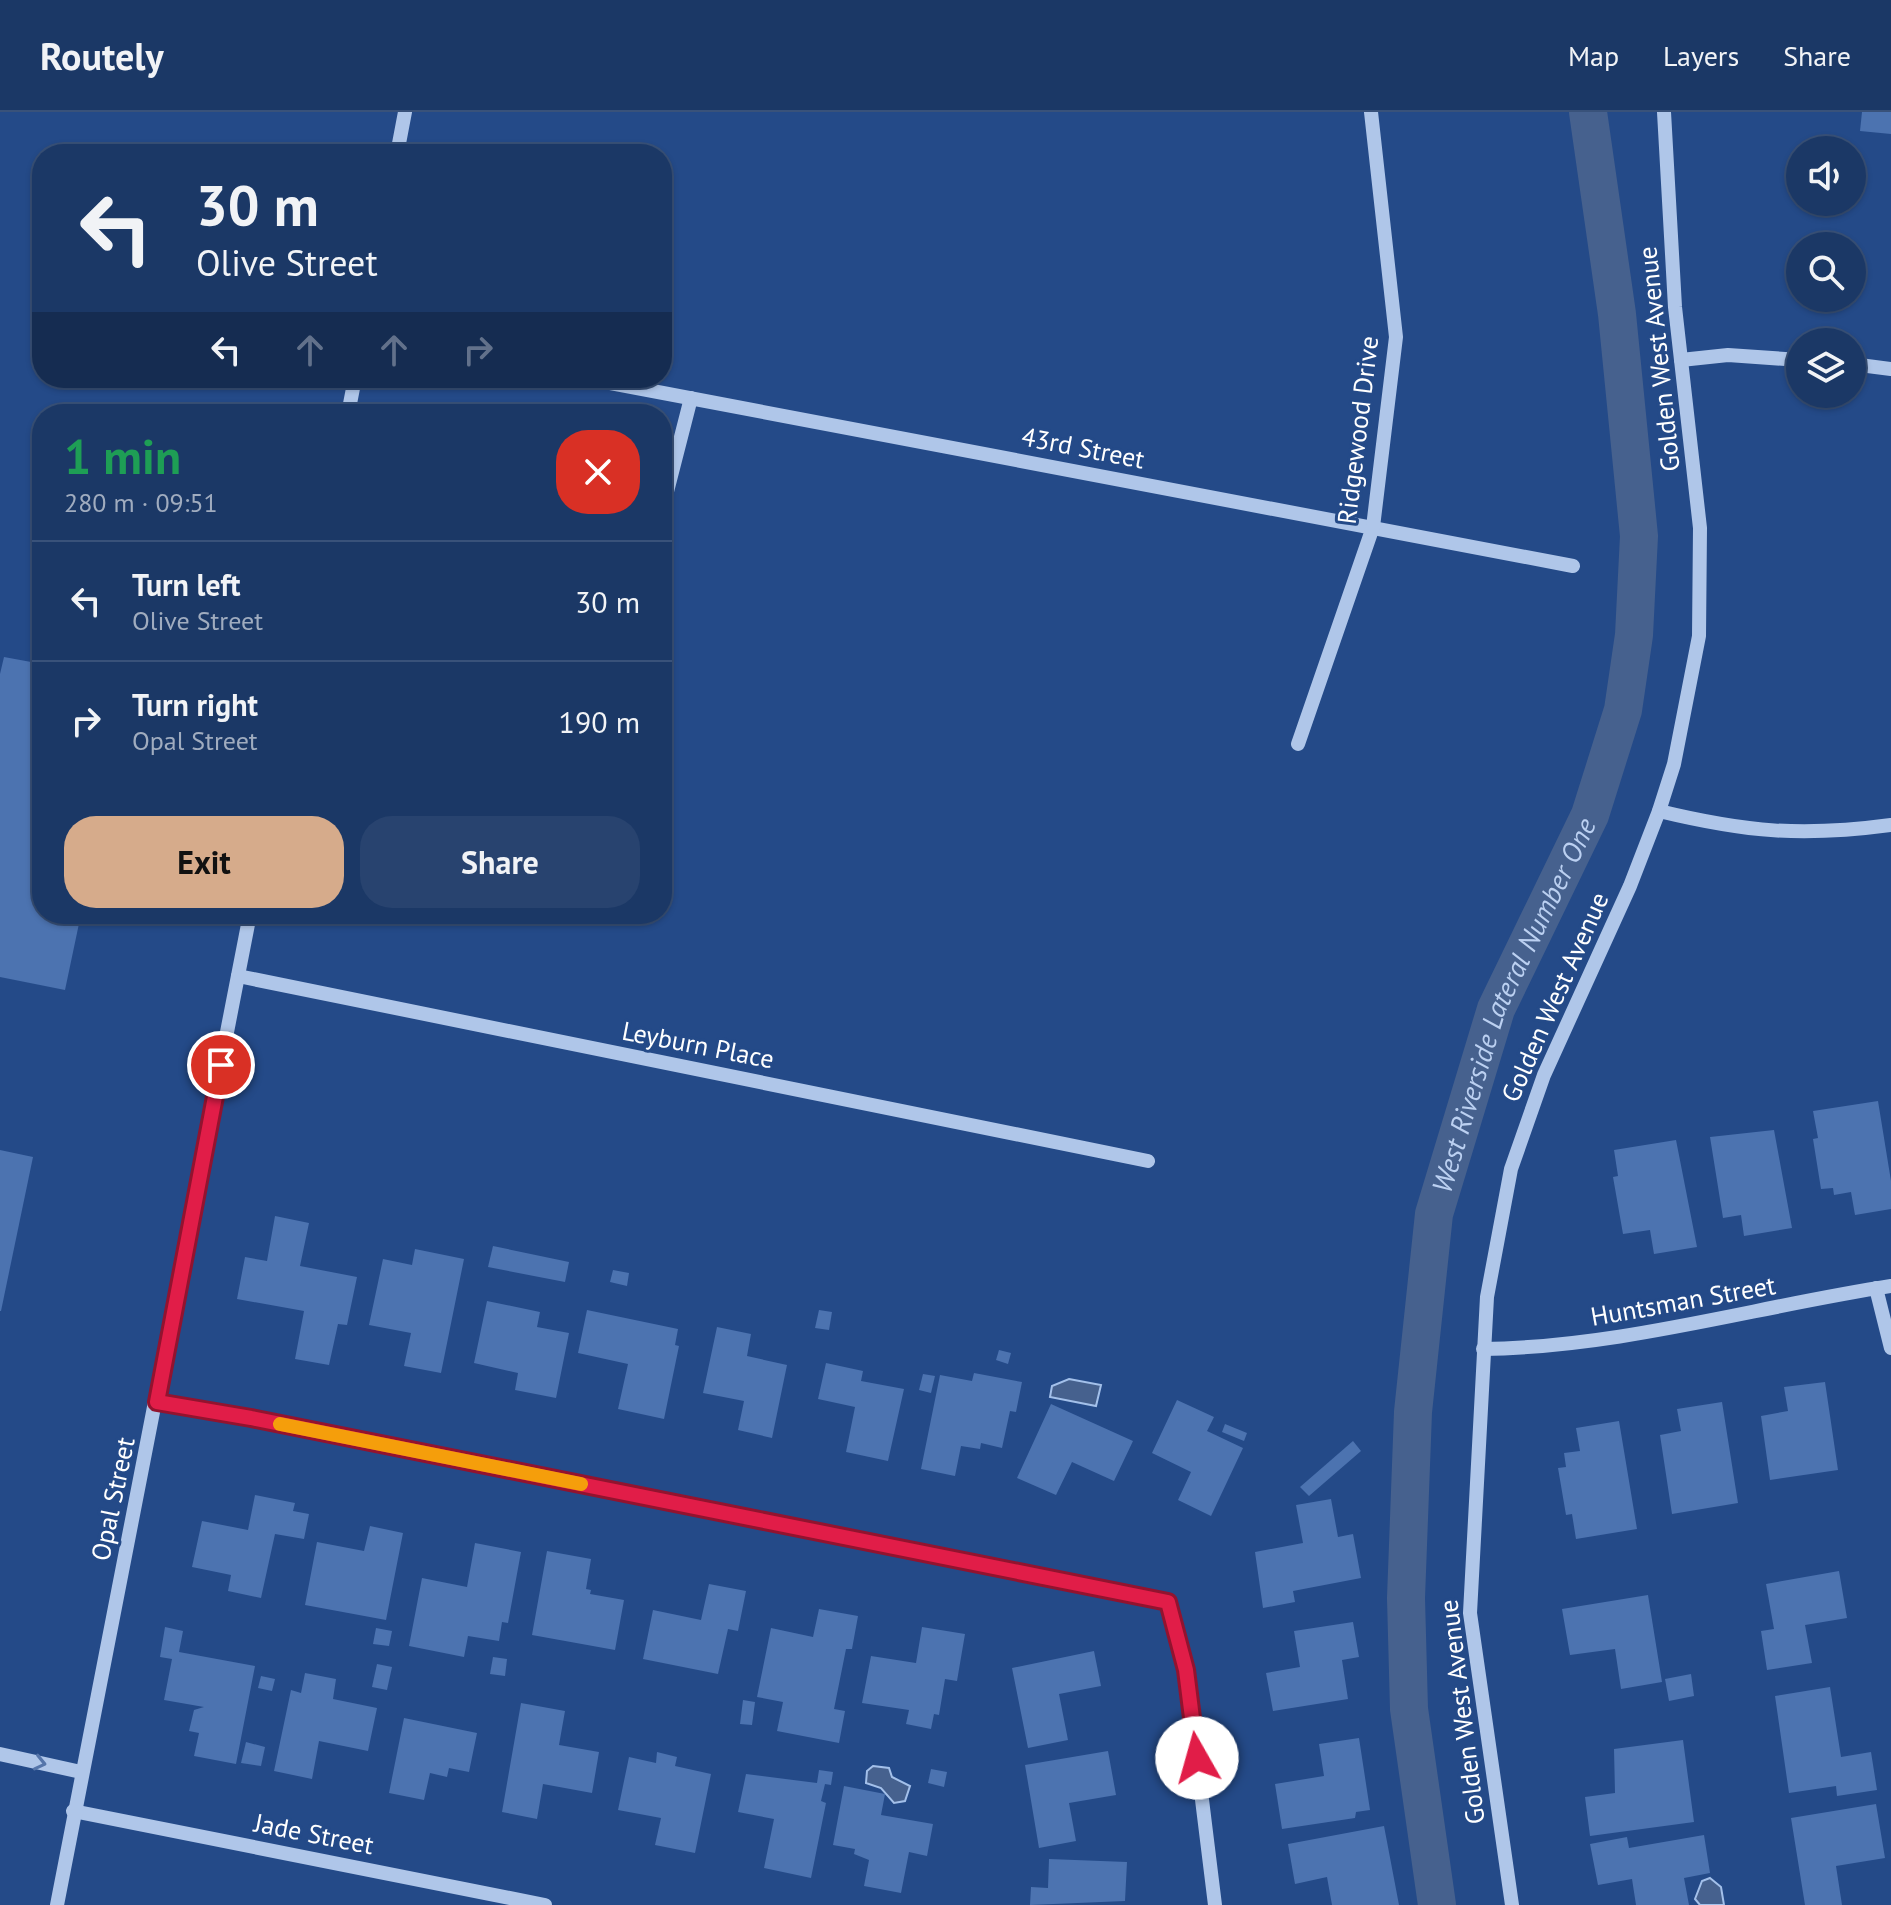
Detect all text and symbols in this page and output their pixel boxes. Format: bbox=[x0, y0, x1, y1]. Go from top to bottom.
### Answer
text: Routely bbox=[40, 31, 164, 80]
text: Map bbox=[1568, 37, 1619, 74]
text: Layers bbox=[1663, 37, 1739, 74]
text: Share bbox=[1783, 37, 1851, 74]
map controls bbox=[1786, 136, 1866, 408]
button: sound bbox=[1786, 136, 1866, 216]
text: 30 m bbox=[196, 169, 319, 241]
icon: left bbox=[64, 176, 168, 280]
button: search bbox=[1786, 232, 1866, 312]
text: Olive Street bbox=[196, 239, 378, 286]
street label: Golden West Avenue bbox=[1630, 245, 1687, 473]
icon: left bbox=[204, 328, 248, 372]
icon: ahead bbox=[288, 328, 332, 372]
icon: ahead bbox=[372, 328, 416, 372]
icon: right bbox=[456, 328, 500, 372]
button: layers bbox=[1786, 328, 1866, 408]
street label: Ridgewood Drive bbox=[1330, 334, 1385, 526]
street label: 43rd Street bbox=[1019, 419, 1148, 476]
text: 1 min bbox=[64, 425, 181, 487]
button: close bbox=[556, 430, 640, 514]
text: 280 m · 09:51 bbox=[64, 486, 218, 519]
text: Turn left bbox=[132, 565, 240, 604]
icon: left bbox=[64, 579, 108, 623]
text: 30 m bbox=[575, 582, 640, 621]
text: Olive Street bbox=[132, 604, 263, 637]
text: Turn right bbox=[132, 685, 258, 724]
icon: right bbox=[64, 699, 108, 743]
text: 190 m bbox=[559, 702, 640, 741]
text: Opal Street bbox=[132, 724, 258, 757]
water label: West Riverside Lateral Number One bbox=[1422, 811, 1604, 1197]
button: Exit bbox=[64, 816, 344, 908]
button: Share bbox=[360, 816, 640, 908]
street label: Golden West Avenue bbox=[1494, 887, 1616, 1107]
street label: Leyburn Place bbox=[619, 1014, 777, 1075]
pin bbox=[187, 1031, 255, 1099]
icon: arrive bbox=[199, 1043, 243, 1087]
street label: Huntsman Street bbox=[1588, 1268, 1778, 1333]
street label: Opal Street bbox=[83, 1434, 142, 1564]
street label: Golden West Avenue bbox=[1431, 1598, 1492, 1826]
position arrow bbox=[1155, 1716, 1239, 1800]
one-way arrow bbox=[33, 1754, 47, 1771]
street label: Jade Street bbox=[251, 1806, 377, 1861]

